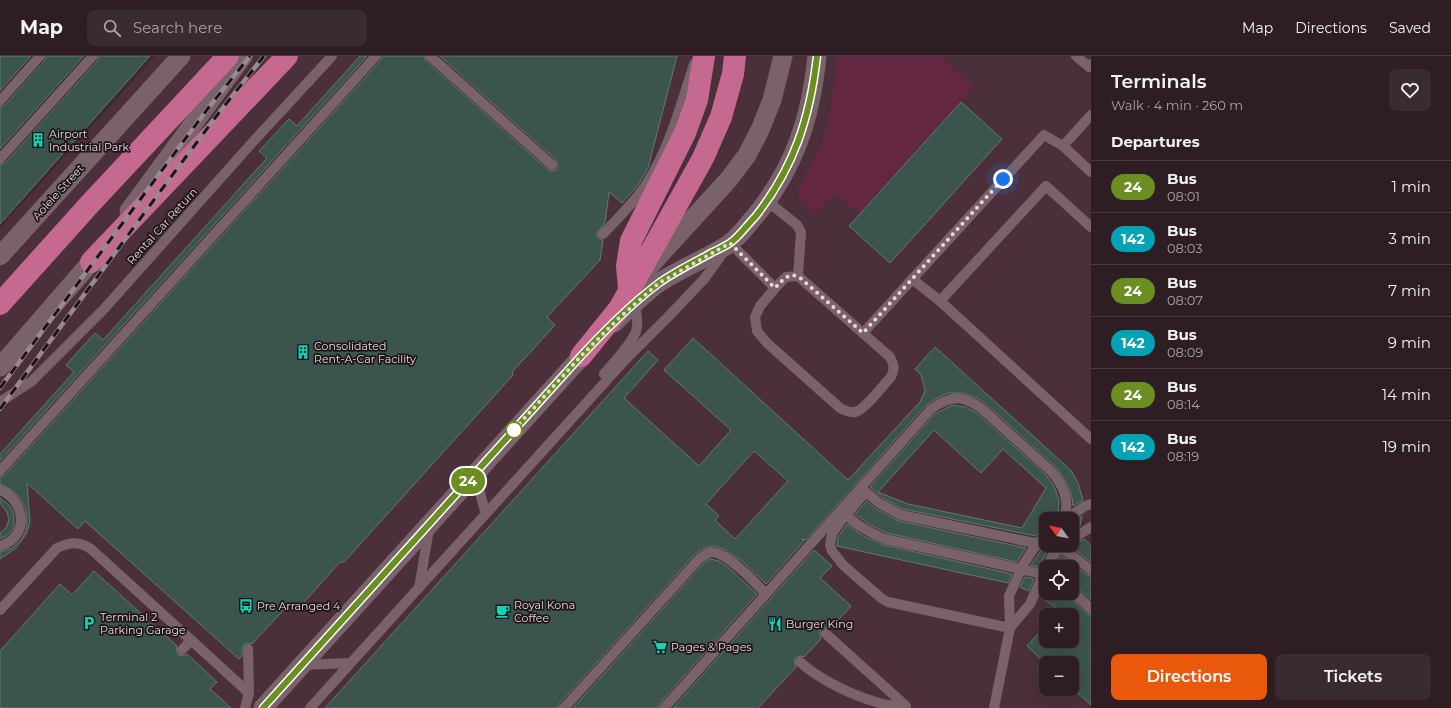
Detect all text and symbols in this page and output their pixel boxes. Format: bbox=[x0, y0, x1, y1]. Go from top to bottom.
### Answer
search box bbox=[87, 10, 367, 46]
text: Map bbox=[20, 16, 63, 39]
icon: search bbox=[101, 17, 123, 39]
text: Search here bbox=[133, 18, 222, 37]
text: Map bbox=[1242, 19, 1273, 37]
text: Directions bbox=[1295, 19, 1367, 37]
text: Saved bbox=[1389, 19, 1431, 37]
button: heart bbox=[1389, 69, 1431, 111]
text: Terminals bbox=[1111, 70, 1206, 93]
text: Walk · 4 min · 260 m bbox=[1111, 97, 1243, 113]
place label: Airport Industrial Park bbox=[49, 127, 130, 154]
building icon: Airport Industrial Park bbox=[30, 132, 46, 148]
text: Departures bbox=[1111, 132, 1200, 151]
street label: Aolele Street bbox=[29, 161, 87, 223]
your location bbox=[993, 169, 1013, 189]
text: Bus bbox=[1167, 169, 1197, 188]
text: 1 min bbox=[1392, 177, 1431, 196]
text: 24 bbox=[1124, 178, 1142, 196]
street label: Rental Car Return bbox=[124, 185, 200, 267]
text: 08:01 bbox=[1167, 188, 1200, 204]
text: Bus bbox=[1167, 221, 1197, 240]
text: 3 min bbox=[1389, 229, 1431, 248]
text: 142 bbox=[1121, 230, 1145, 248]
text: 08:03 bbox=[1167, 240, 1202, 256]
text: Bus bbox=[1167, 273, 1197, 292]
text: 7 min bbox=[1388, 281, 1431, 300]
text: 24 bbox=[1124, 282, 1142, 300]
text: 08:07 bbox=[1167, 292, 1203, 308]
text: Bus bbox=[1167, 325, 1197, 344]
text: 9 min bbox=[1388, 333, 1431, 352]
text: 142 bbox=[1121, 334, 1145, 352]
place label: Consolidated Rent-A-Car Facility bbox=[314, 339, 416, 366]
building icon: Consolidated Rent-A-Car Facility bbox=[295, 344, 311, 360]
text: 08:09 bbox=[1167, 344, 1203, 360]
text: Bus bbox=[1167, 377, 1197, 396]
text: 14 min bbox=[1382, 385, 1431, 404]
text: 24 bbox=[1124, 386, 1142, 404]
text: 08:14 bbox=[1167, 396, 1200, 412]
unlabelled marker bbox=[505, 421, 523, 439]
text: Bus bbox=[1167, 429, 1197, 448]
text: 19 min bbox=[1382, 437, 1431, 456]
text: 142 bbox=[1121, 438, 1145, 456]
text: 08:19 bbox=[1167, 448, 1199, 464]
line badge: 24 bbox=[450, 468, 486, 494]
text: 24 bbox=[459, 472, 477, 490]
north arrow bbox=[1039, 512, 1079, 552]
map controls bbox=[1039, 512, 1079, 696]
button: locate bbox=[1039, 560, 1079, 600]
bus stop icon: Pre Arranged 4 bbox=[238, 598, 254, 614]
place label: Royal Kona Coffee bbox=[514, 598, 575, 625]
place label: Pre Arranged 4 bbox=[257, 599, 341, 613]
cafe icon: Royal Kona Coffee bbox=[495, 603, 511, 619]
button: + bbox=[1039, 608, 1079, 648]
place label: Terminal 2 Parking Garage bbox=[100, 610, 186, 637]
parking icon: Terminal 2 Parking Garage bbox=[81, 615, 97, 631]
restaurant icon: Burger King bbox=[767, 616, 783, 632]
place label: Burger King bbox=[786, 617, 853, 631]
supermarket icon: Pages & Pages bbox=[652, 639, 668, 655]
place label: Pages & Pages bbox=[671, 640, 752, 654]
button: Directions bbox=[1111, 654, 1267, 700]
button: Tickets bbox=[1275, 654, 1431, 700]
button: − bbox=[1039, 656, 1079, 696]

